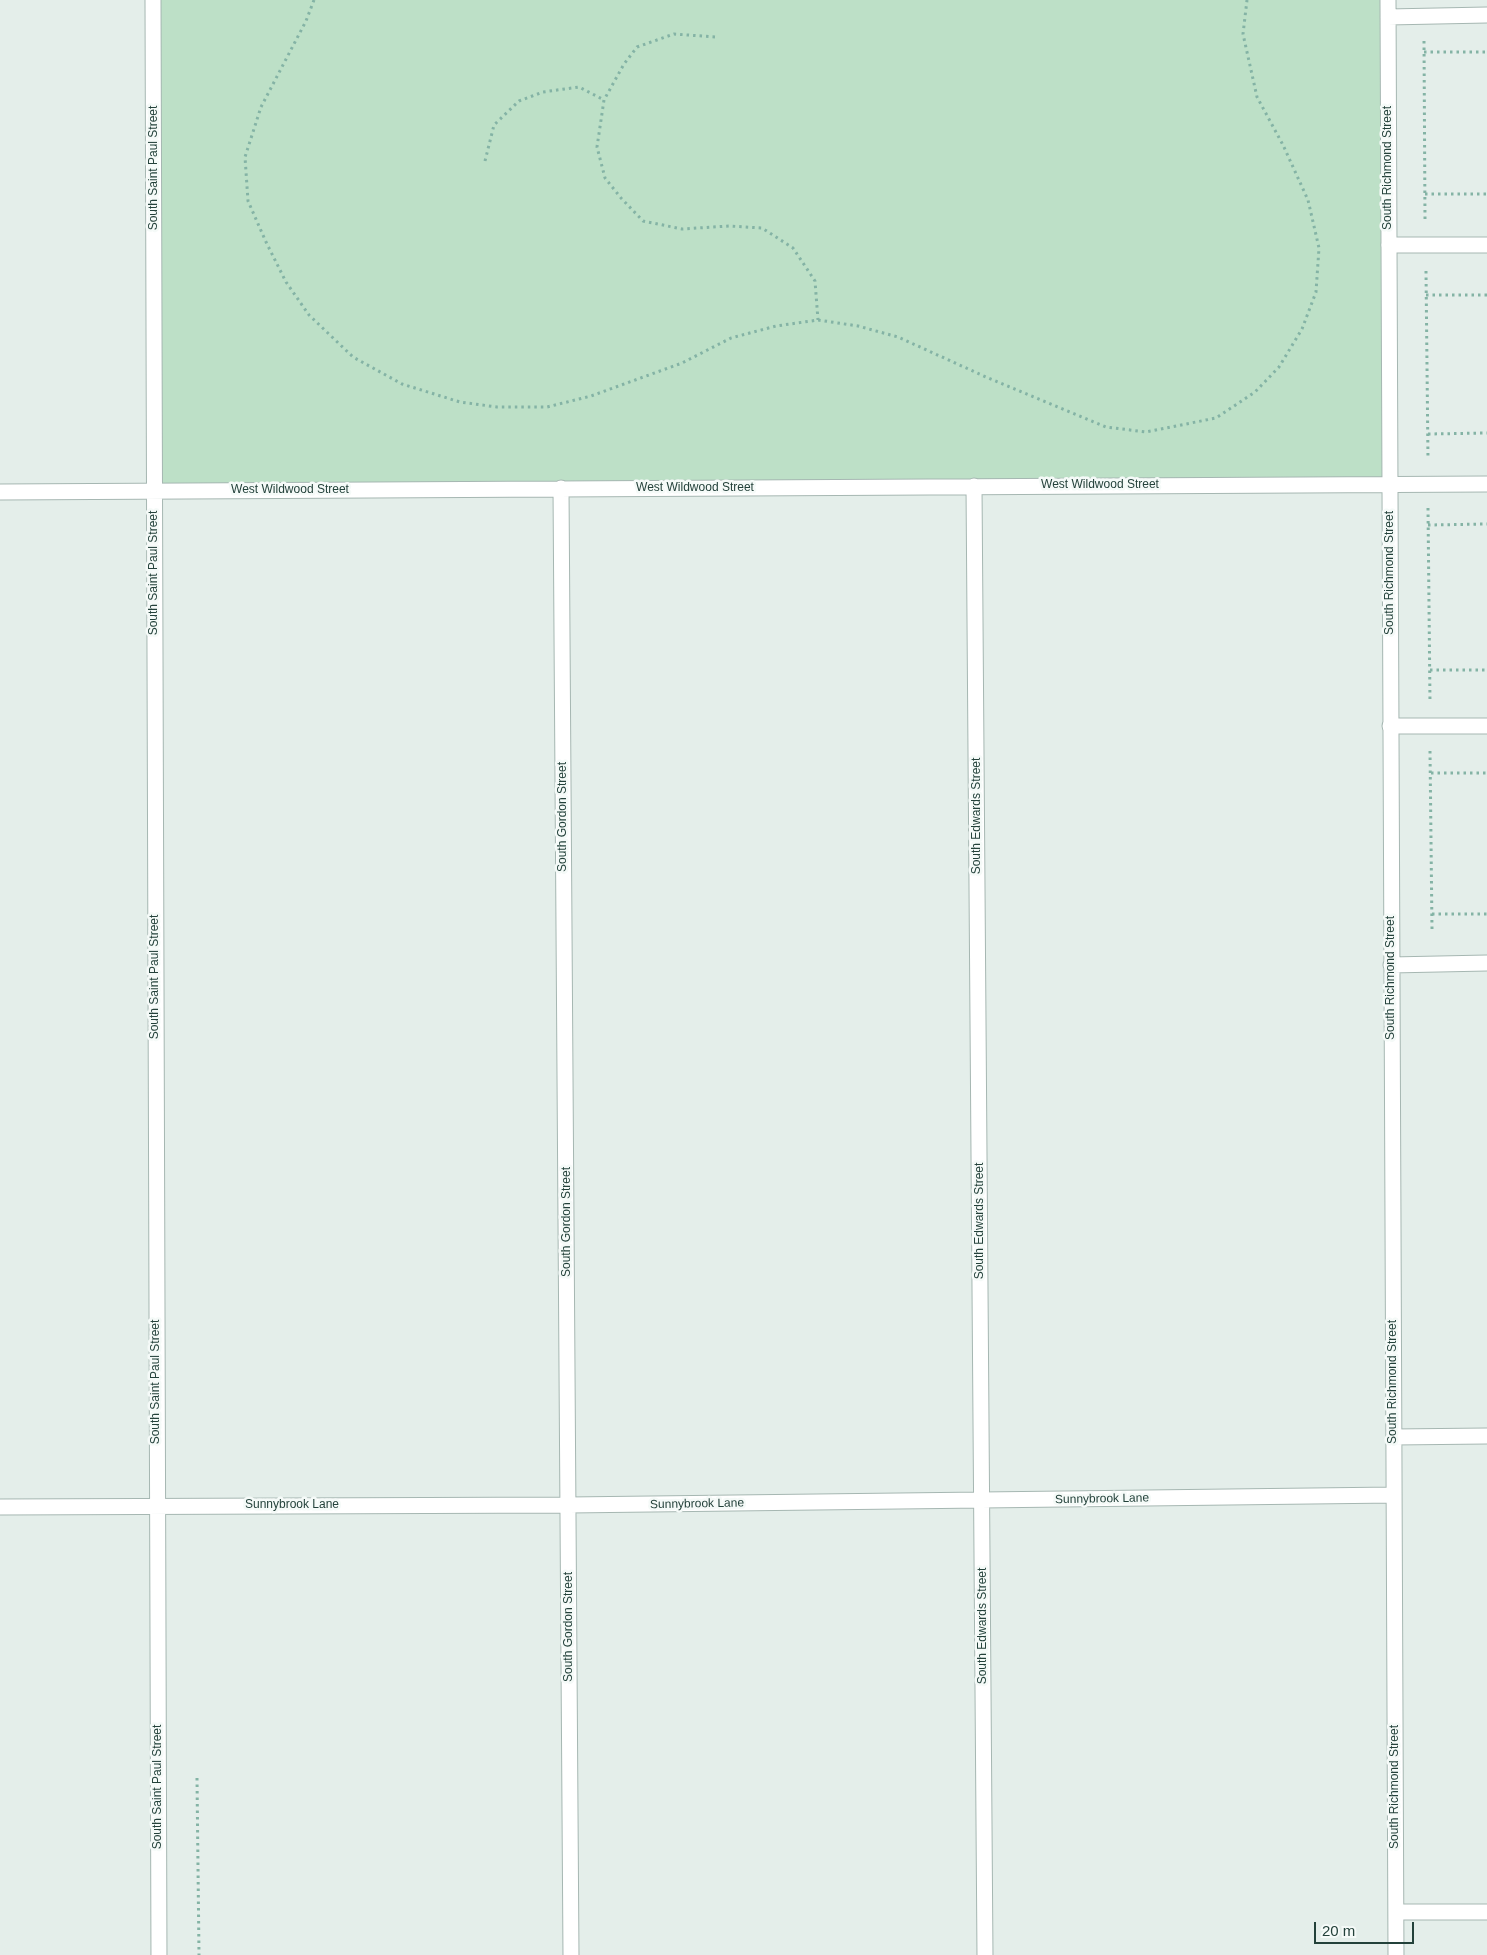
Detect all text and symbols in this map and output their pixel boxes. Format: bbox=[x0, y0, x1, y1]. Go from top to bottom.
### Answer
street label: South Saint Paul Street bbox=[147, 106, 161, 230]
street label: South Richmond Street bbox=[1381, 106, 1395, 230]
street label: West Wildwood Street bbox=[1041, 478, 1159, 492]
street label: West Wildwood Street bbox=[636, 481, 754, 495]
street label: West Wildwood Street bbox=[231, 483, 349, 497]
street label: South Saint Paul Street bbox=[147, 511, 161, 635]
street label: South Richmond Street bbox=[1383, 511, 1397, 635]
street label: South Edwards Street bbox=[970, 758, 984, 874]
street label: South Gordon Street bbox=[556, 762, 570, 872]
street label: South Saint Paul Street bbox=[148, 915, 162, 1039]
street label: South Richmond Street bbox=[1384, 916, 1398, 1040]
street label: South Edwards Street bbox=[973, 1163, 987, 1279]
street label: South Gordon Street bbox=[560, 1167, 574, 1277]
street label: South Saint Paul Street bbox=[149, 1320, 163, 1444]
street label: South Richmond Street bbox=[1386, 1320, 1400, 1444]
street label: Sunnybrook Lane bbox=[1055, 1491, 1149, 1507]
street label: Sunnybrook Lane bbox=[650, 1496, 744, 1512]
street label: Sunnybrook Lane bbox=[245, 1498, 339, 1512]
street label: South Edwards Street bbox=[976, 1568, 990, 1684]
street label: South Gordon Street bbox=[562, 1572, 576, 1682]
street label: South Saint Paul Street bbox=[151, 1725, 165, 1849]
street label: South Richmond Street bbox=[1388, 1725, 1402, 1849]
scale bar bbox=[1317, 1912, 1417, 1944]
text: 20 m bbox=[1322, 1922, 1355, 1939]

